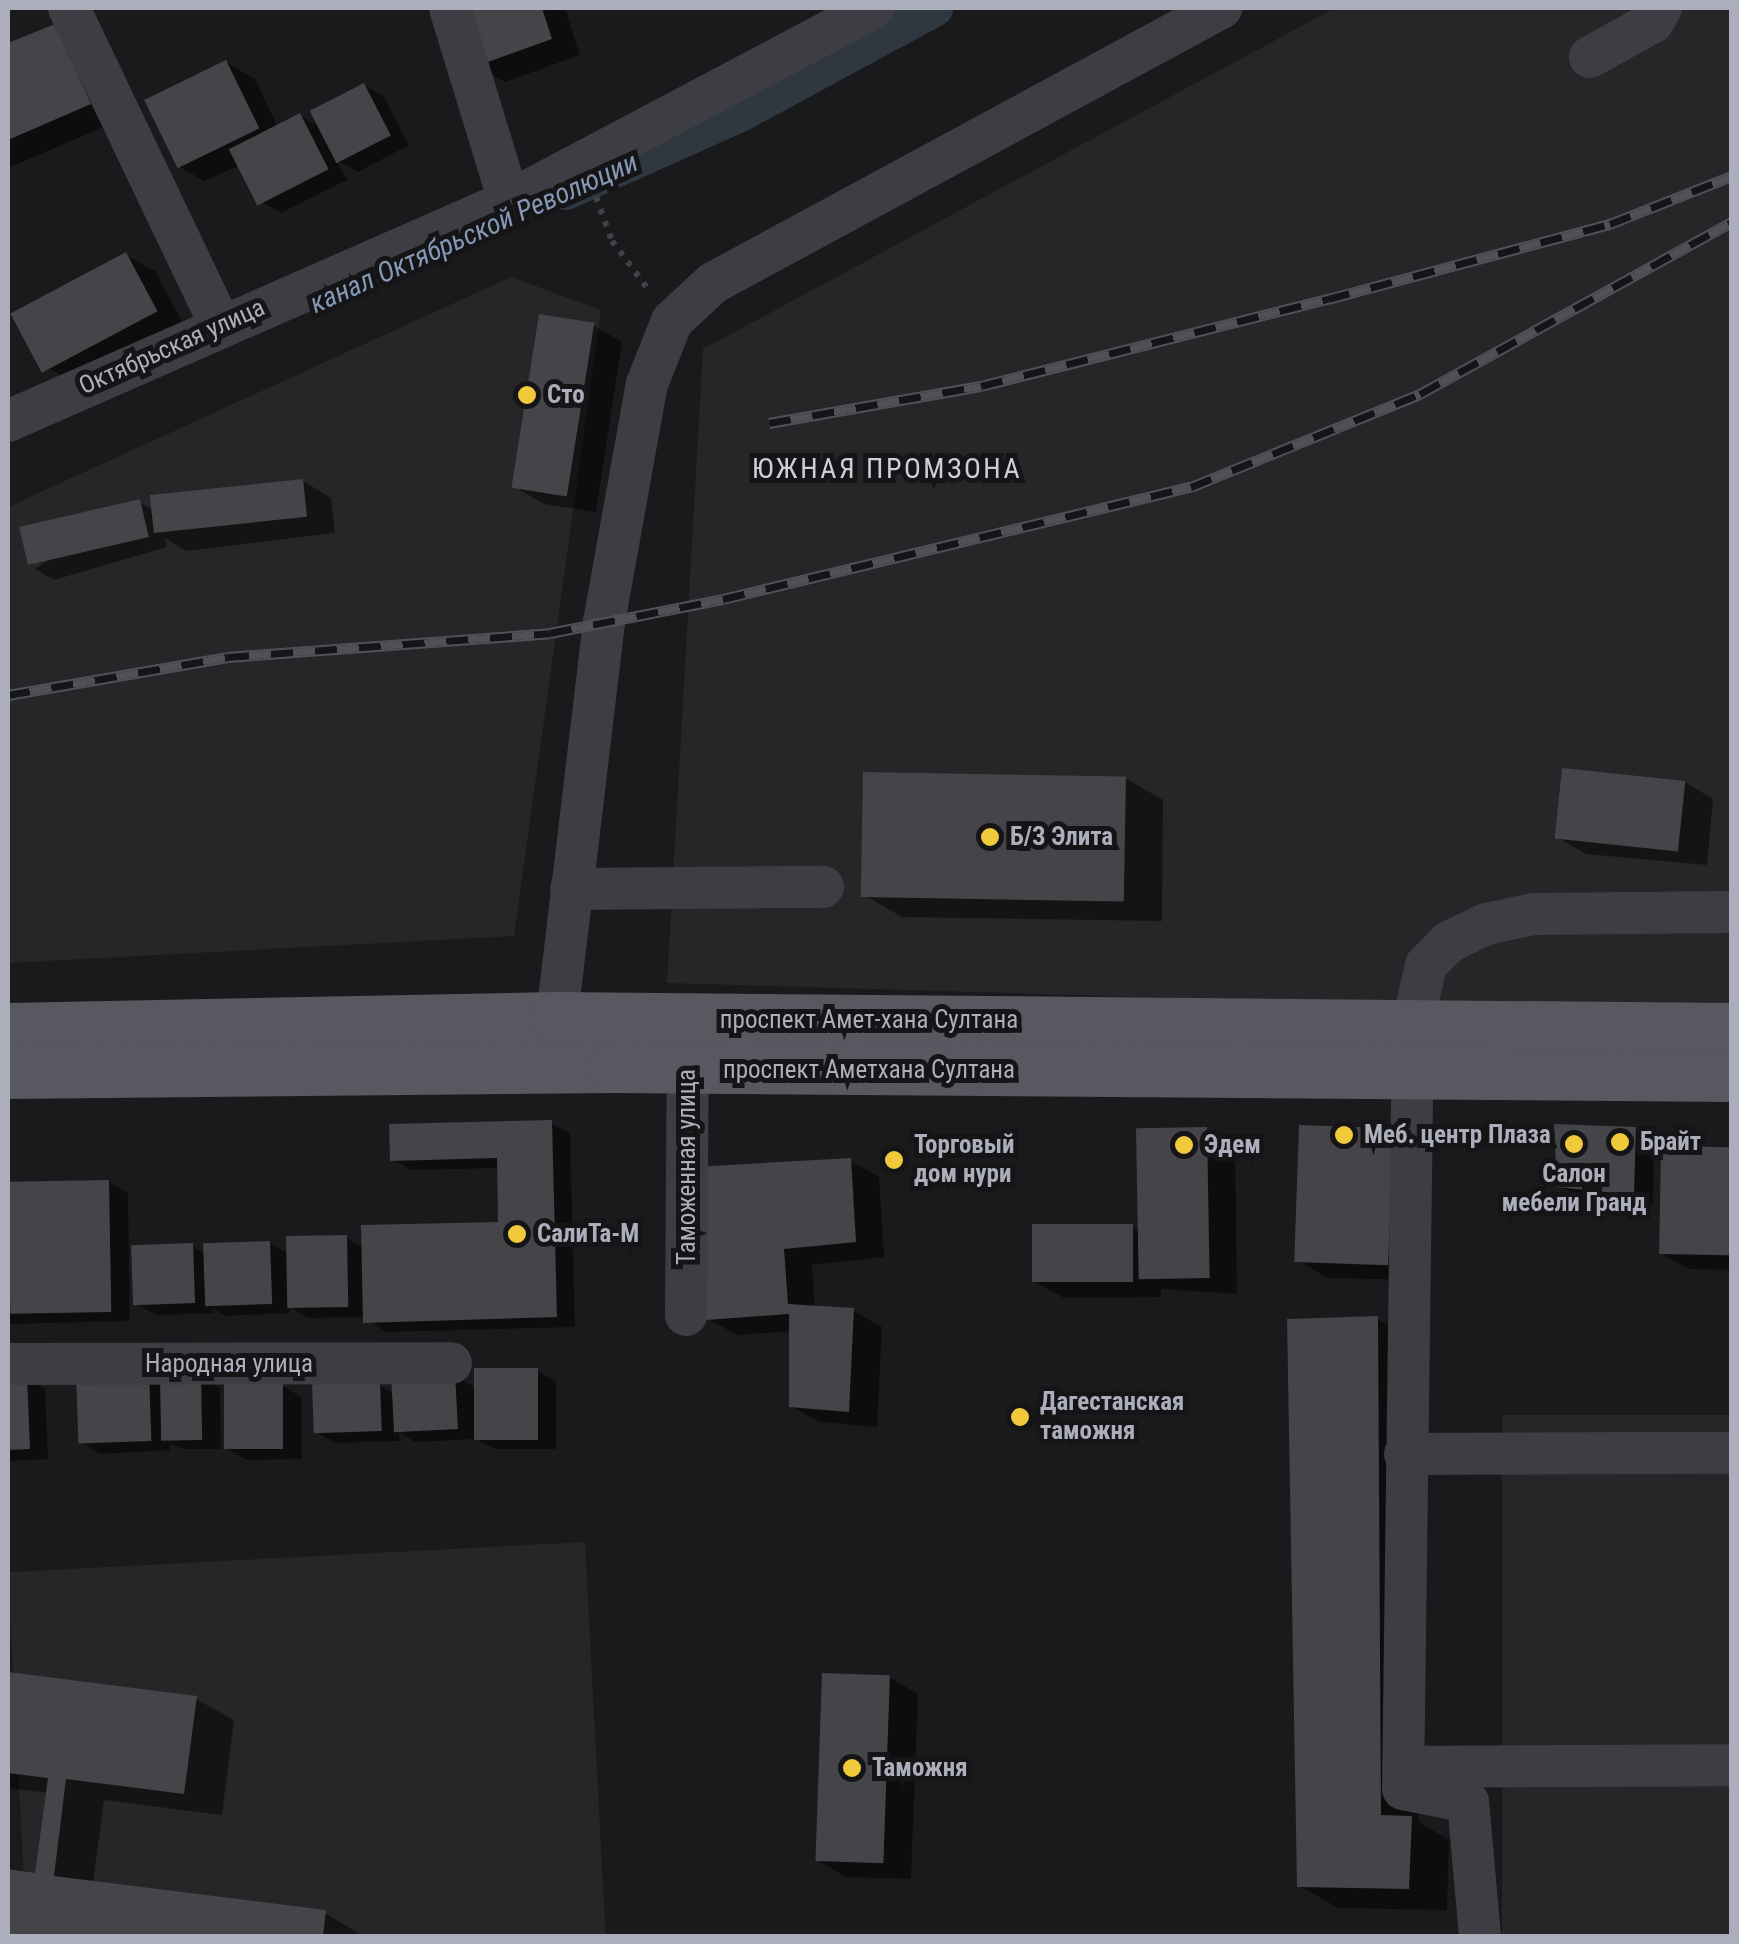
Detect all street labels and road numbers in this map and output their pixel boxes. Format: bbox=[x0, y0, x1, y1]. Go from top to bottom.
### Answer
street label: Октябрьская улица bbox=[75, 293, 269, 401]
street label: проспект Амет-хана Султана bbox=[720, 1005, 1018, 1035]
street label: проспект Аметхана Султана bbox=[723, 1055, 1015, 1085]
street label: Таможенная улица bbox=[672, 1069, 702, 1265]
street label: Народная улица bbox=[145, 1349, 313, 1379]

